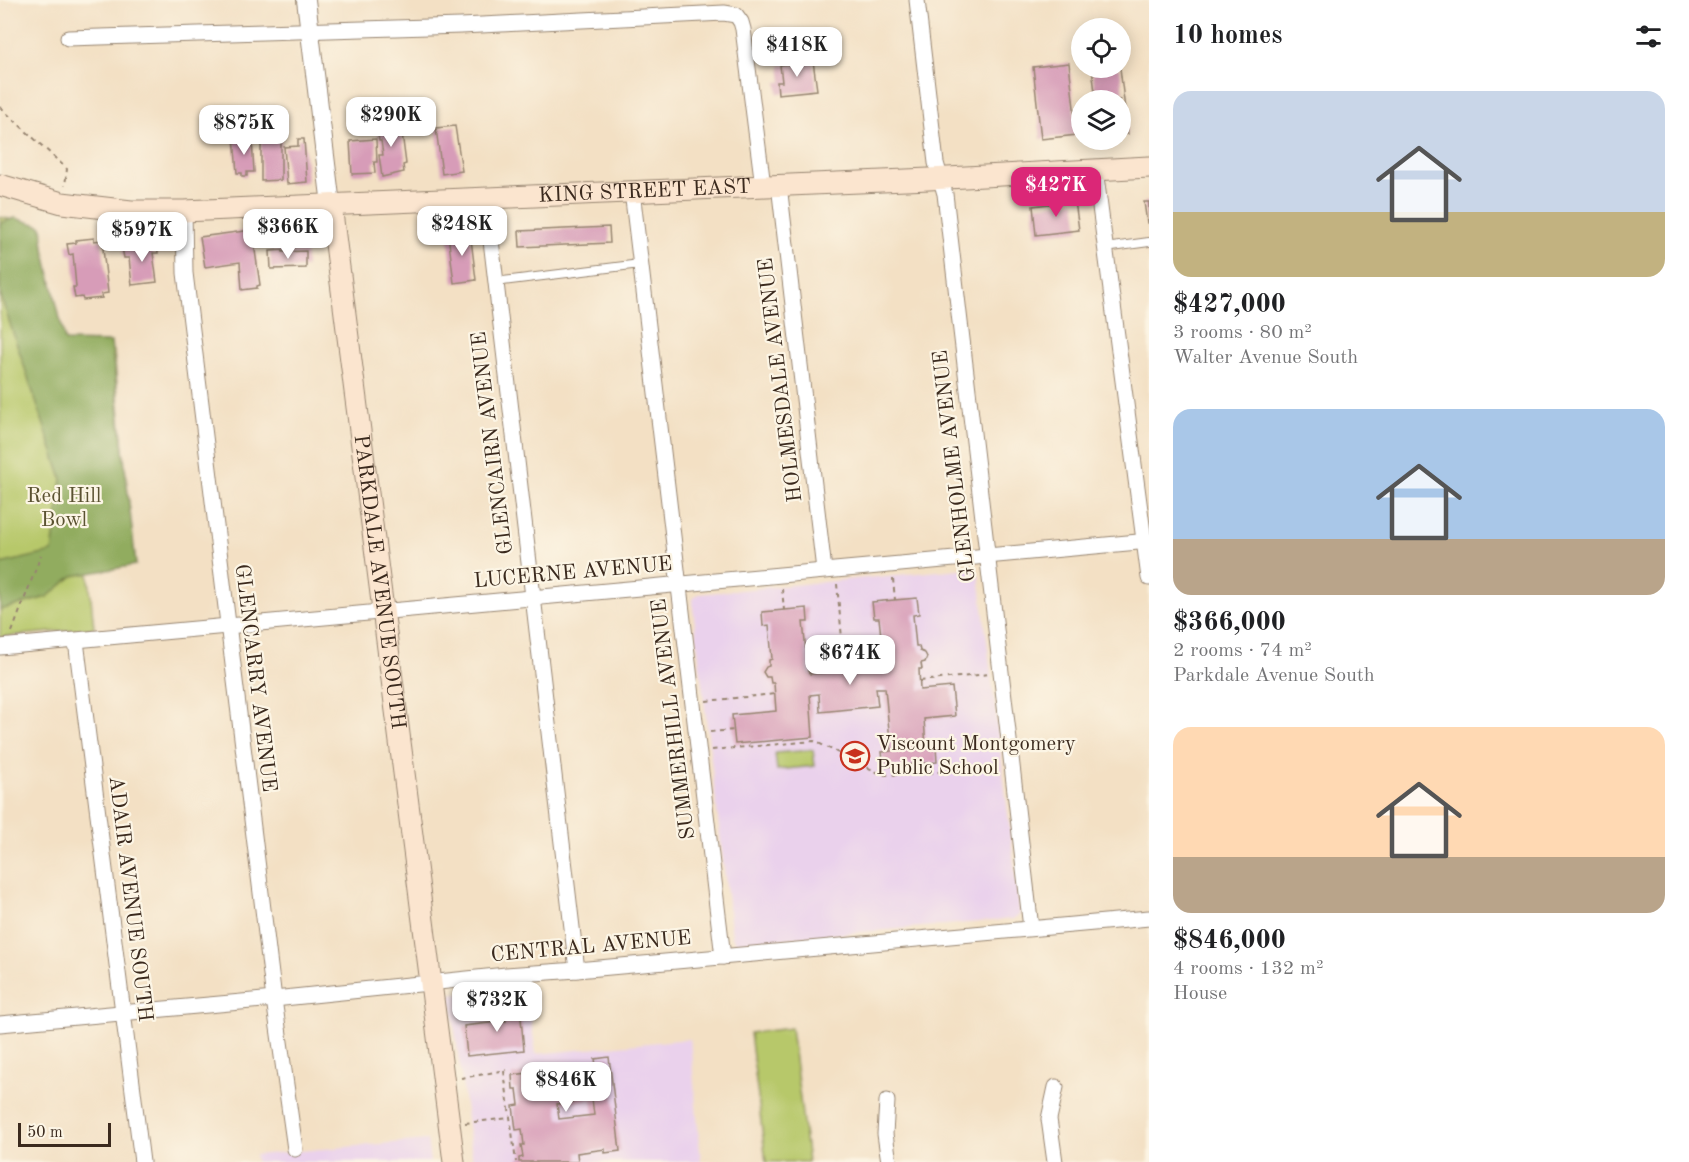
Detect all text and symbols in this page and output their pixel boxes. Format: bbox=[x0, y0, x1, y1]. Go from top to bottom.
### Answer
map controls bbox=[1071, 18, 1131, 150]
button: locate bbox=[1071, 18, 1131, 78]
icon: filters bbox=[1632, 20, 1665, 53]
text: 10 homes bbox=[1173, 23, 1282, 49]
pin: $418K bbox=[755, 27, 839, 78]
text: $418K bbox=[766, 36, 828, 56]
button: layers bbox=[1071, 90, 1131, 150]
pin: $290K bbox=[349, 97, 433, 148]
pin: $875K bbox=[202, 105, 286, 156]
text: $290K bbox=[360, 106, 422, 126]
text: $875K bbox=[213, 114, 275, 134]
icon: home bbox=[1365, 130, 1473, 238]
pin: $427K bbox=[1014, 167, 1098, 218]
street label: KING STREET EAST bbox=[538, 176, 751, 206]
text: $427K bbox=[1025, 176, 1087, 196]
pin: $248K bbox=[420, 206, 504, 257]
pin: $366K bbox=[246, 209, 330, 260]
pin: $597K bbox=[100, 212, 184, 263]
text: $248K bbox=[431, 215, 493, 235]
text: $366K bbox=[257, 218, 319, 238]
text: $597K bbox=[111, 221, 173, 241]
street label: HOLMESDALE AVENUE bbox=[756, 256, 806, 504]
text: $427,000 bbox=[1173, 292, 1286, 318]
text: 3 rooms · 80 m² bbox=[1173, 323, 1312, 343]
street label: GLENCAIRN AVENUE bbox=[469, 330, 517, 556]
text: Walter Avenue South bbox=[1173, 348, 1358, 368]
street label: GLENHOLME AVENUE bbox=[930, 349, 980, 583]
street label: PARKDALE AVENUE SOUTH bbox=[350, 433, 409, 730]
icon: home bbox=[1365, 448, 1473, 556]
park label: Red Hill Bowl bbox=[26, 486, 102, 531]
street label: LUCERNE AVENUE bbox=[473, 554, 673, 592]
street label: GLENCARRY AVENUE bbox=[231, 563, 279, 793]
street label: SUMMERHILL AVENUE bbox=[649, 597, 699, 841]
text: $366,000 bbox=[1173, 610, 1286, 636]
pin: $674K bbox=[808, 635, 892, 686]
text: 2 rooms · 74 m² bbox=[1173, 641, 1312, 661]
text: $674K bbox=[819, 644, 881, 664]
text: Parkdale Avenue South bbox=[1173, 666, 1375, 686]
place label: Viscount Montgomery Public School bbox=[876, 734, 1076, 779]
school or university icon: Viscount Montgomery Public School bbox=[839, 740, 871, 772]
icon: home bbox=[1365, 766, 1473, 874]
street label: ADAIR AVENUE SOUTH bbox=[104, 775, 156, 1023]
street label: CENTRAL AVENUE bbox=[490, 928, 692, 966]
text: $846,000 bbox=[1173, 928, 1286, 954]
text: 4 rooms · 132 m² bbox=[1173, 959, 1323, 979]
pin: $732K bbox=[455, 982, 539, 1033]
text: House bbox=[1173, 984, 1227, 1004]
text: $732K bbox=[466, 991, 528, 1011]
pin: $846K bbox=[524, 1062, 608, 1113]
text: $846K bbox=[535, 1071, 597, 1091]
scale bar bbox=[18, 1120, 111, 1148]
text: 50 m bbox=[27, 1125, 63, 1141]

